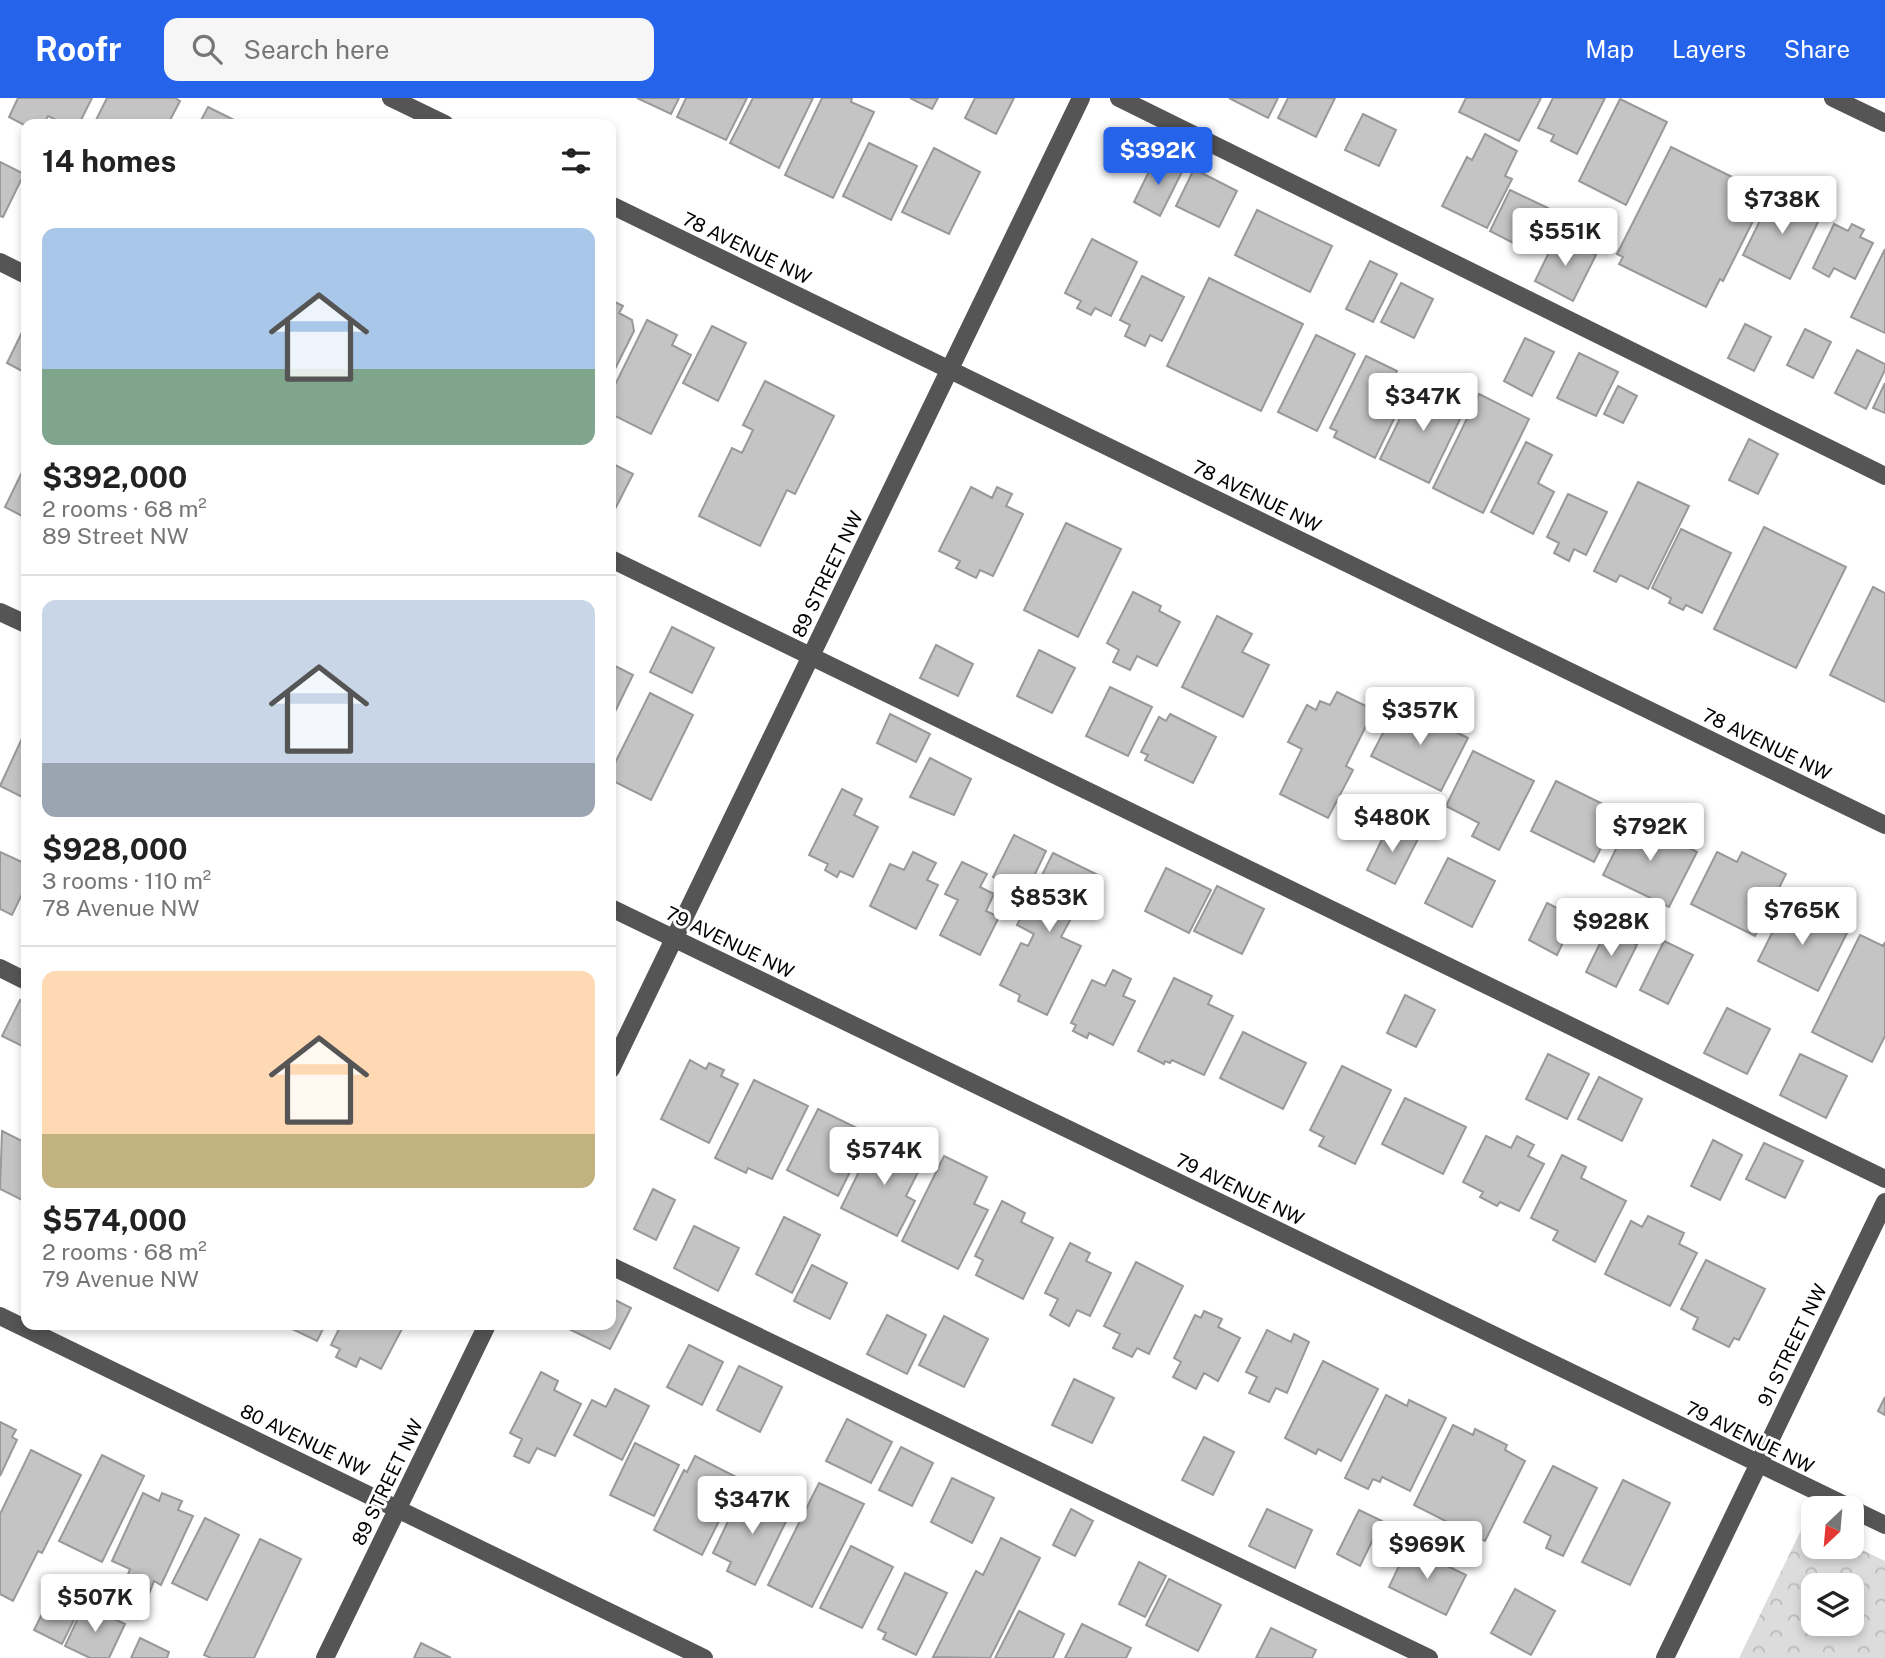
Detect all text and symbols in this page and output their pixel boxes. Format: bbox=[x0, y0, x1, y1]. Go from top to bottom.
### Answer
search box bbox=[164, 18, 654, 81]
text: Roofr bbox=[35, 30, 122, 68]
icon: search bbox=[188, 30, 226, 68]
text: Search here bbox=[244, 34, 390, 65]
text: Map bbox=[1585, 35, 1634, 63]
text: Layers bbox=[1672, 35, 1746, 63]
text: Share bbox=[1784, 35, 1850, 63]
pin: $392K bbox=[1109, 127, 1207, 187]
text: $392K bbox=[1119, 136, 1197, 163]
icon: filters bbox=[557, 142, 595, 180]
text: 14 homes bbox=[42, 143, 176, 179]
pin: $738K bbox=[1733, 176, 1831, 236]
text: $738K bbox=[1744, 185, 1820, 212]
street label: 78 AVENUE NW bbox=[679, 207, 815, 289]
pin: $551K bbox=[1516, 208, 1614, 268]
text: $551K bbox=[1528, 217, 1602, 244]
icon: home bbox=[256, 274, 382, 400]
pin: $347K bbox=[1374, 374, 1472, 433]
text: $347K bbox=[1385, 382, 1461, 409]
street label: 78 AVENUE NW bbox=[1189, 455, 1325, 537]
text: $392,000 bbox=[42, 459, 187, 495]
text: 2 rooms · 68 m² bbox=[42, 495, 207, 522]
street label: 89 STREET NW bbox=[787, 507, 867, 641]
text: 89 Street NW bbox=[42, 522, 189, 549]
icon: home bbox=[256, 646, 382, 772]
pin: $357K bbox=[1371, 688, 1469, 747]
text: $357K bbox=[1381, 696, 1459, 723]
street label: 78 AVENUE NW bbox=[1699, 703, 1835, 785]
pin: $480K bbox=[1343, 794, 1441, 854]
text: $480K bbox=[1353, 803, 1431, 830]
pin: $792K bbox=[1601, 804, 1699, 863]
text: $792K bbox=[1612, 812, 1688, 839]
text: $928,000 bbox=[42, 831, 188, 867]
text: 3 rooms · 110 m² bbox=[42, 867, 211, 894]
pin: $853K bbox=[1000, 874, 1098, 934]
text: $853K bbox=[1010, 883, 1088, 910]
pin: $765K bbox=[1753, 888, 1851, 947]
text: 78 Avenue NW bbox=[42, 894, 200, 921]
text: $765K bbox=[1763, 896, 1841, 923]
pin: $928K bbox=[1562, 898, 1660, 958]
street label: 79 AVENUE NW bbox=[662, 901, 798, 983]
text: $928K bbox=[1572, 907, 1650, 934]
icon: home bbox=[256, 1017, 382, 1143]
pin: $574K bbox=[835, 1128, 933, 1187]
text: $574K bbox=[846, 1136, 922, 1163]
street label: 79 AVENUE NW bbox=[1172, 1148, 1308, 1230]
text: $574,000 bbox=[42, 1202, 187, 1238]
text: 2 rooms · 68 m² bbox=[42, 1238, 207, 1265]
text: 79 Avenue NW bbox=[42, 1265, 199, 1292]
street label: 91 STREET NW bbox=[1753, 1280, 1831, 1410]
street label: 79 AVENUE NW bbox=[1682, 1396, 1818, 1478]
street label: 80 AVENUE NW bbox=[237, 1399, 373, 1481]
street label: 89 STREET NW bbox=[347, 1415, 427, 1549]
pin: $347K bbox=[703, 1476, 801, 1536]
text: $347K bbox=[714, 1485, 790, 1512]
north arrow bbox=[1801, 1496, 1864, 1559]
map controls bbox=[1801, 1496, 1864, 1636]
pin: $969K bbox=[1378, 1522, 1476, 1581]
text: $969K bbox=[1388, 1530, 1466, 1557]
button: layers bbox=[1801, 1573, 1864, 1636]
pin: $507K bbox=[46, 1574, 144, 1634]
text: $507K bbox=[57, 1583, 133, 1610]

